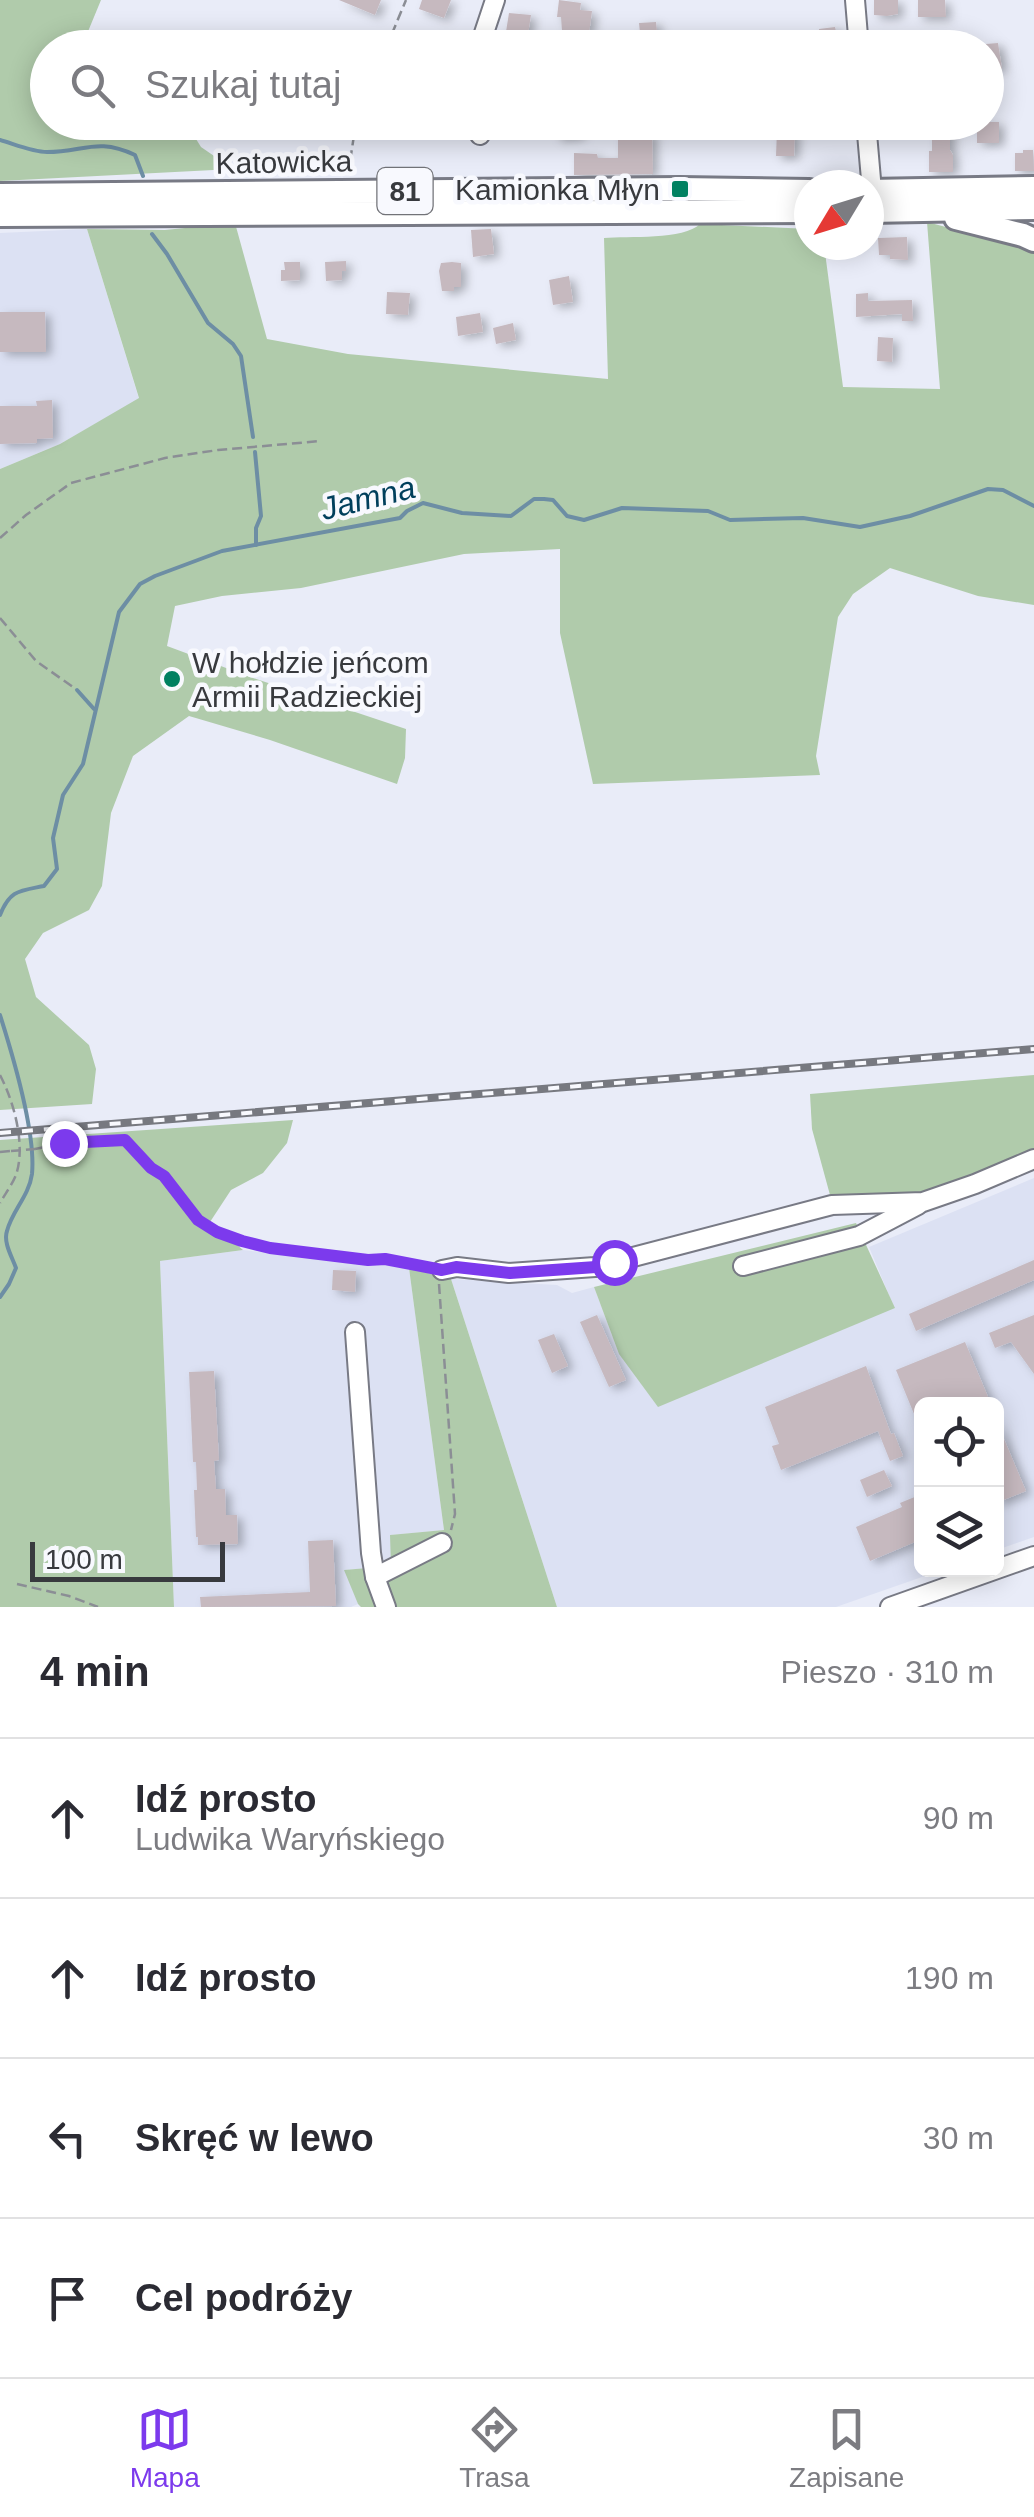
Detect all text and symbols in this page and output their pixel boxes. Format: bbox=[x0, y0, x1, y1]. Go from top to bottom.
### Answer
search box bbox=[30, 30, 1004, 140]
icon: search bbox=[65, 58, 120, 113]
text: Szukaj tutaj bbox=[145, 64, 341, 106]
street label: Katowicka bbox=[215, 144, 353, 180]
road number: 81 bbox=[378, 168, 432, 214]
north arrow bbox=[794, 170, 884, 260]
place label: Kamionka Młyn bbox=[455, 173, 660, 206]
marker: Kamionka Młyn bbox=[669, 178, 691, 200]
water label: Jamna bbox=[316, 469, 419, 527]
place label: W hołdzie jeńcom Armii Radzieckiej bbox=[192, 646, 429, 713]
marker: W hołdzie jeńcom Armii Radzieckiej bbox=[161, 668, 183, 690]
route end bbox=[42, 1121, 88, 1167]
route start bbox=[592, 1240, 638, 1286]
map controls bbox=[914, 1397, 1004, 1577]
button: locate bbox=[914, 1397, 1004, 1487]
button: layers bbox=[914, 1487, 1004, 1577]
scale bar bbox=[30, 1537, 225, 1582]
text: 100 m bbox=[45, 1544, 123, 1575]
text: 4 min bbox=[40, 1648, 150, 1695]
text: Pieszo · 310 m bbox=[781, 1654, 994, 1690]
text: Idź prosto bbox=[135, 1778, 317, 1820]
icon: ahead bbox=[40, 1791, 95, 1846]
text: 90 m bbox=[923, 1800, 994, 1836]
text: Ludwika Waryńskiego bbox=[135, 1821, 445, 1857]
icon: ahead bbox=[40, 1951, 95, 2006]
text: Idź prosto bbox=[135, 1957, 317, 1999]
text: 190 m bbox=[905, 1960, 994, 1996]
icon: left bbox=[40, 2111, 95, 2166]
text: Skręć w lewo bbox=[135, 2117, 374, 2159]
text: 30 m bbox=[923, 2120, 994, 2156]
icon: arrive bbox=[40, 2271, 95, 2326]
text: Cel podróży bbox=[135, 2277, 352, 2319]
tab: Mapa bbox=[130, 2402, 200, 2494]
tab: Trasa bbox=[459, 2402, 530, 2494]
tab: Zapisane bbox=[789, 2402, 904, 2494]

